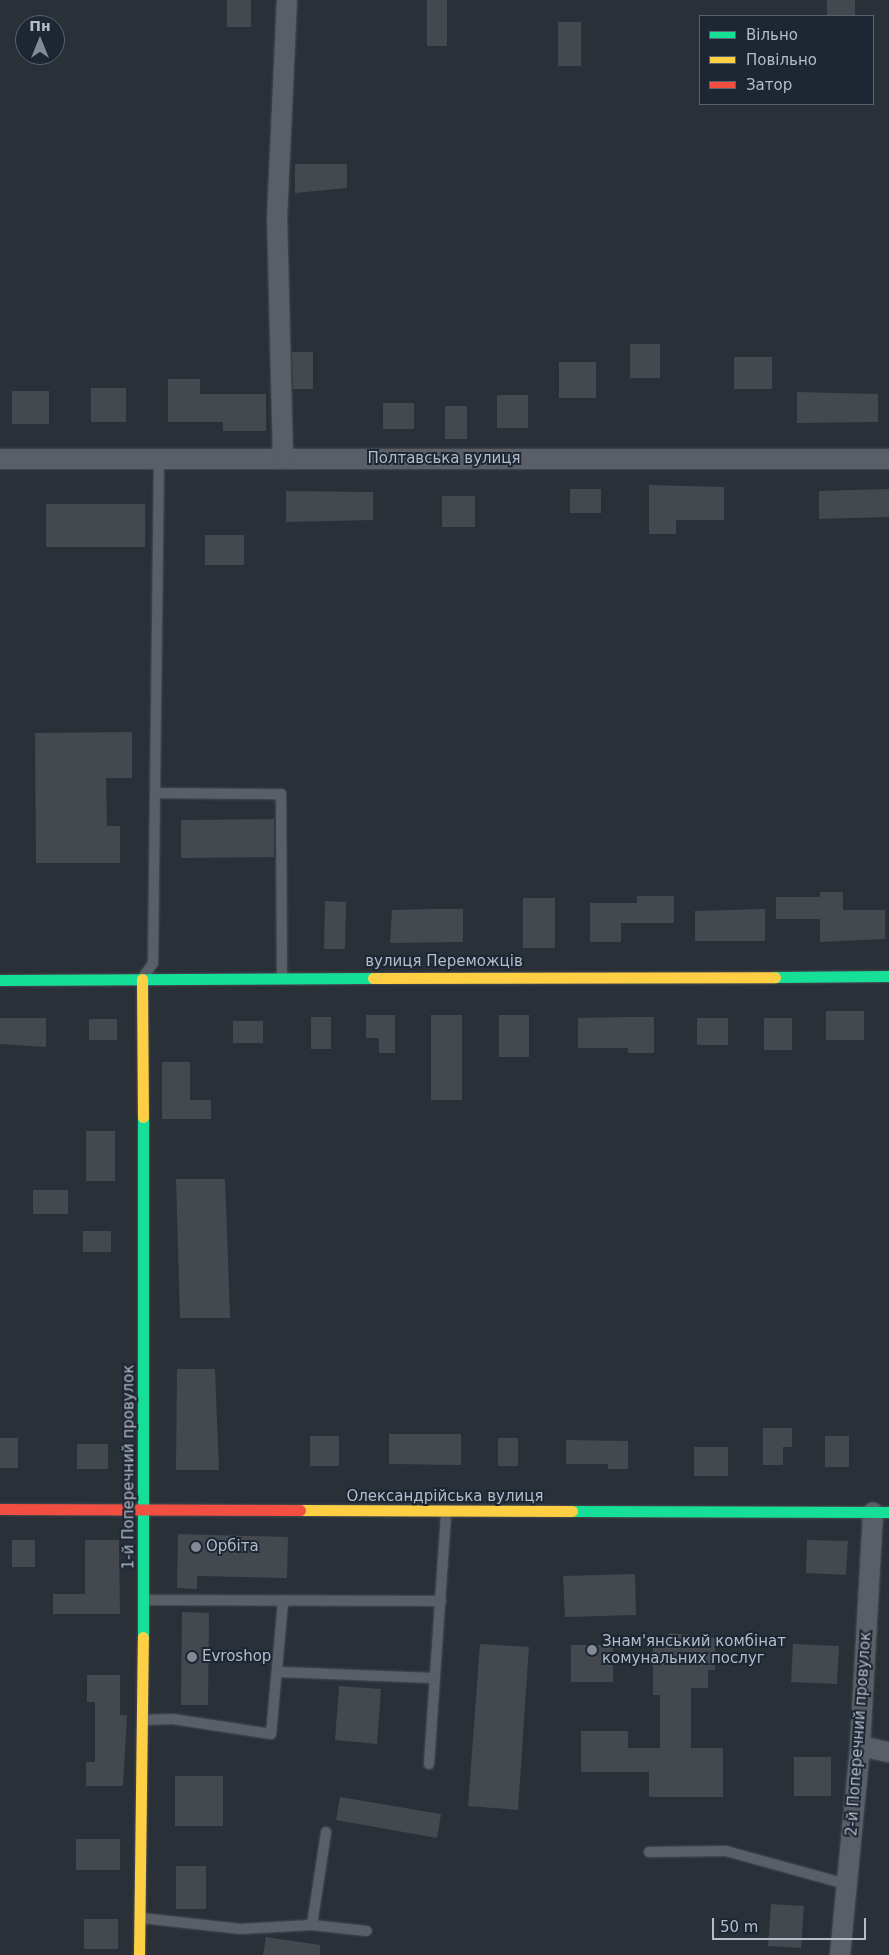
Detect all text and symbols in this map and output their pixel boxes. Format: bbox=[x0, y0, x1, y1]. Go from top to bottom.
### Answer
north arrow bbox=[15, 15, 65, 65]
legend bbox=[699, 15, 874, 105]
text: Пн bbox=[29, 18, 51, 34]
text: Вільно bbox=[746, 26, 798, 44]
text: Повільно bbox=[746, 51, 817, 69]
text: Затор bbox=[746, 76, 792, 94]
street label: Полтавська вулиця bbox=[367, 450, 521, 468]
street label: вулиця Переможців bbox=[365, 953, 523, 971]
street label: 1-й Поперечний провулок bbox=[120, 1365, 138, 1569]
street label: Олександрійська вулиця bbox=[346, 1488, 544, 1506]
place label: Орбіта bbox=[206, 1538, 259, 1556]
marker: Орбіта bbox=[190, 1541, 202, 1553]
street label: 2-й Поперечний провулок bbox=[843, 1631, 875, 1837]
place label: Знам'янський комбінат комунальних послуг bbox=[602, 1632, 786, 1667]
marker: Знам'янський комбінат комунальних послуг bbox=[586, 1644, 598, 1656]
place label: Evroshop bbox=[202, 1648, 271, 1666]
marker: Evroshop bbox=[186, 1651, 198, 1663]
scale bar bbox=[714, 1908, 868, 1940]
text: 50 m bbox=[720, 1918, 758, 1936]

